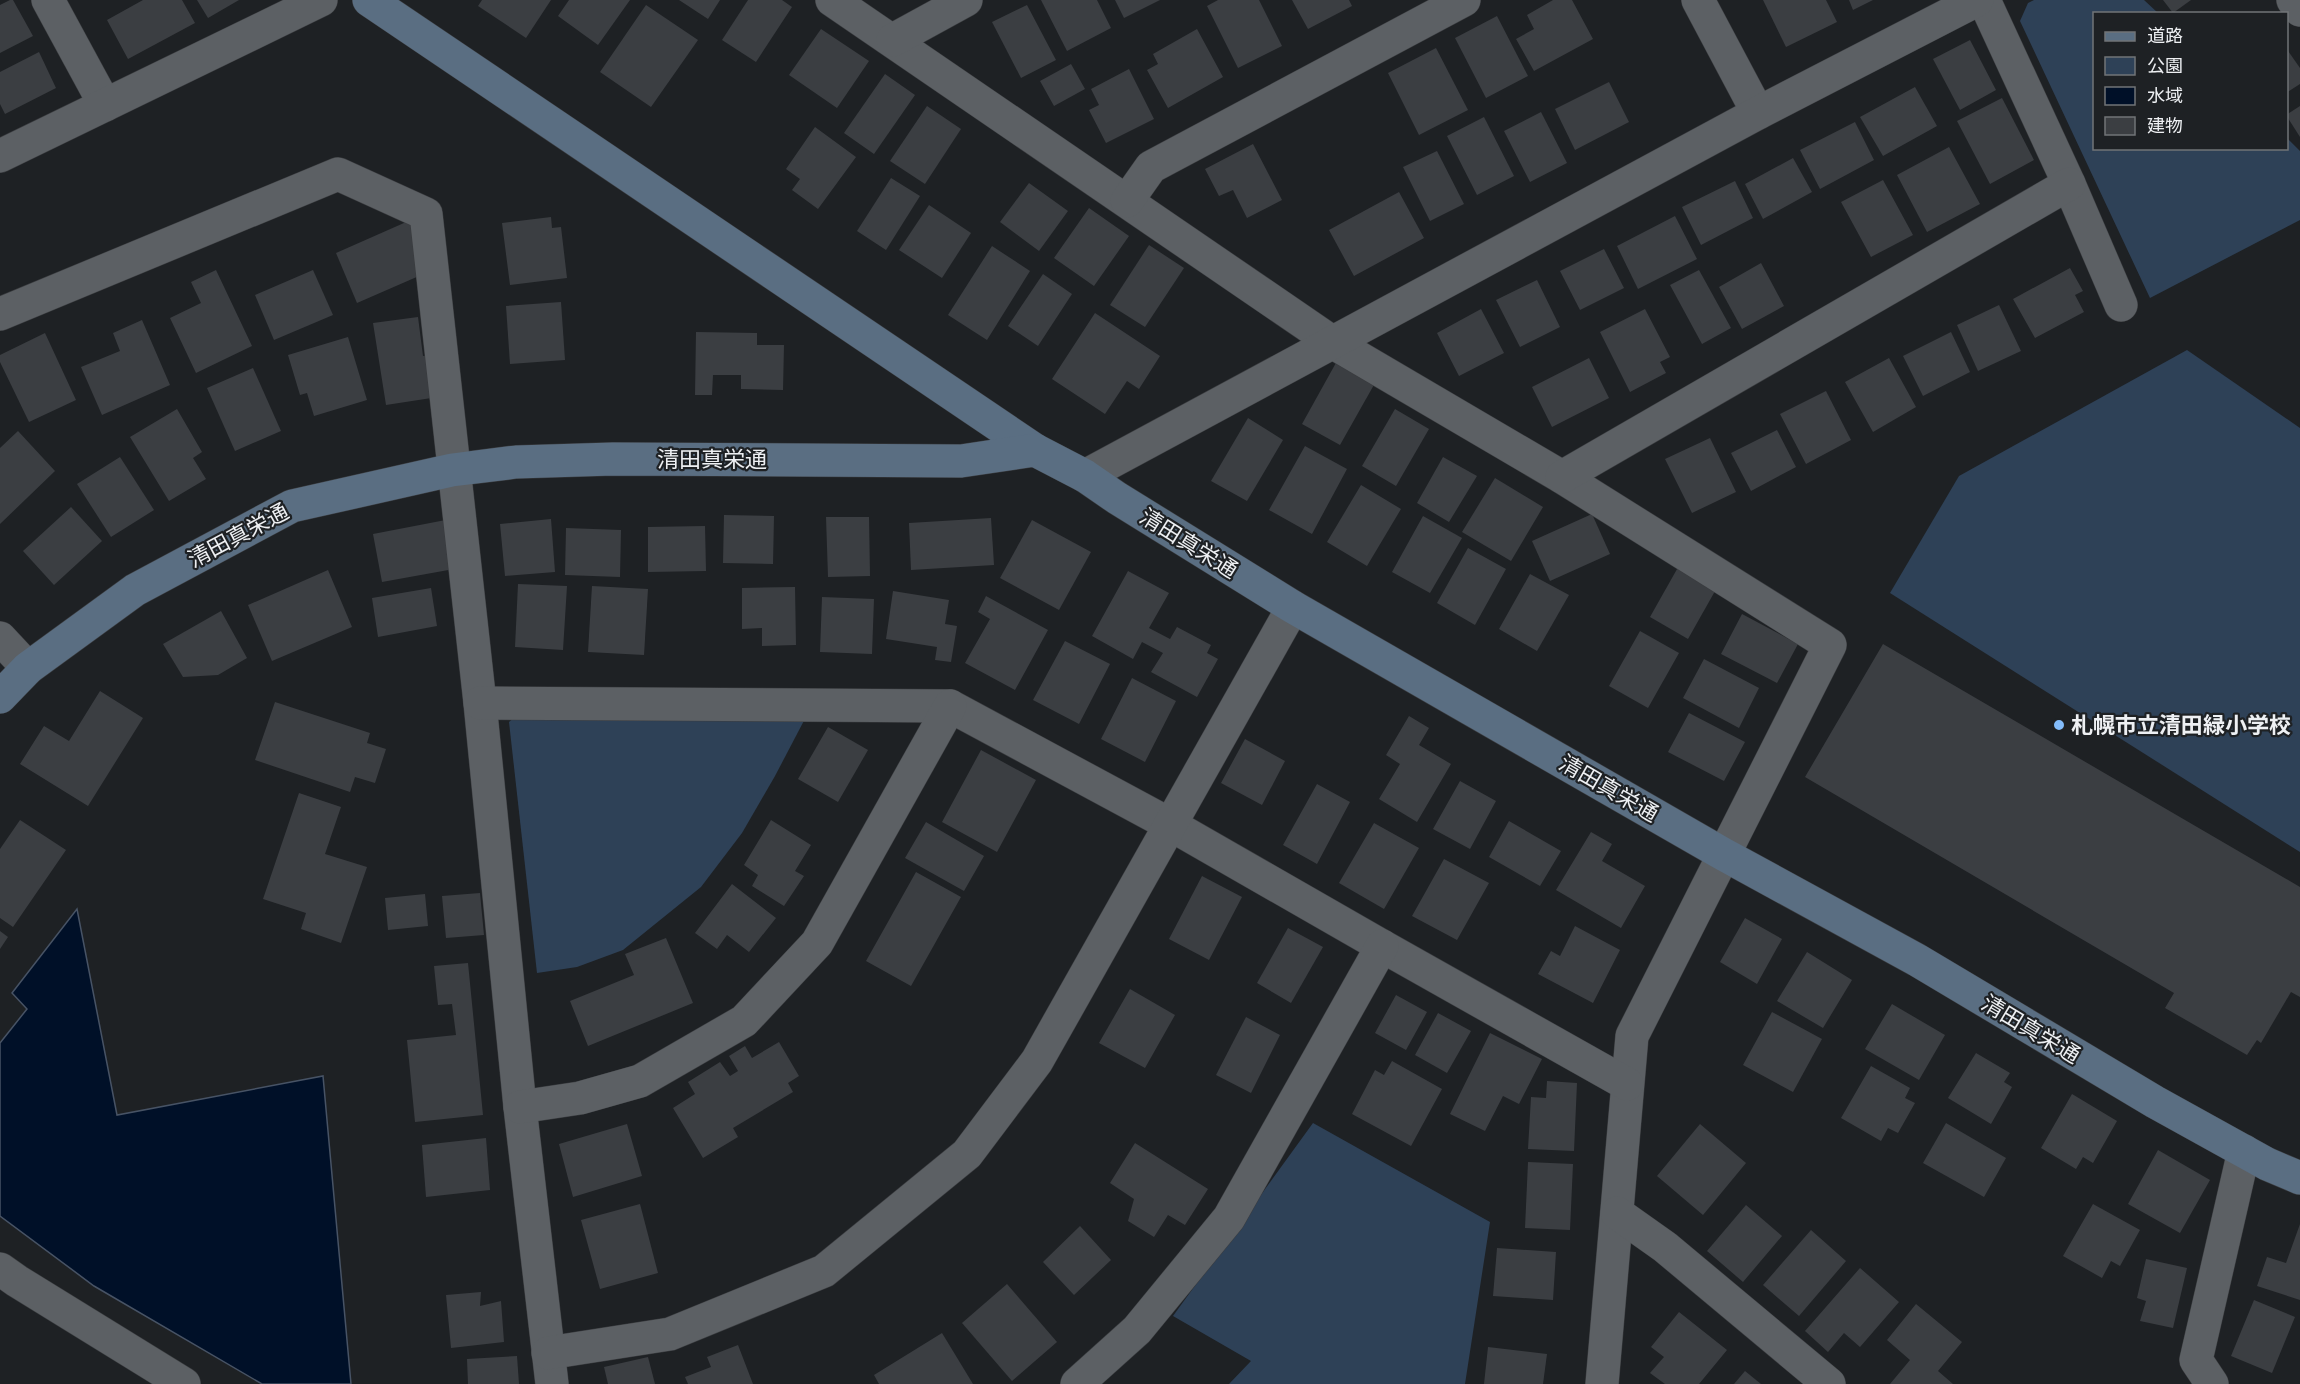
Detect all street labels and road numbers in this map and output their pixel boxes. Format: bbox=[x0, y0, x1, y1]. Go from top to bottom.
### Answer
street label: 清田真栄通 bbox=[657, 444, 767, 477]
street label: 清田真栄通 bbox=[182, 496, 295, 577]
street label: 清田真栄通 bbox=[1133, 501, 1244, 587]
street label: 清田真栄通 bbox=[1552, 748, 1664, 831]
street label: 清田真栄通 bbox=[1975, 988, 2086, 1073]

